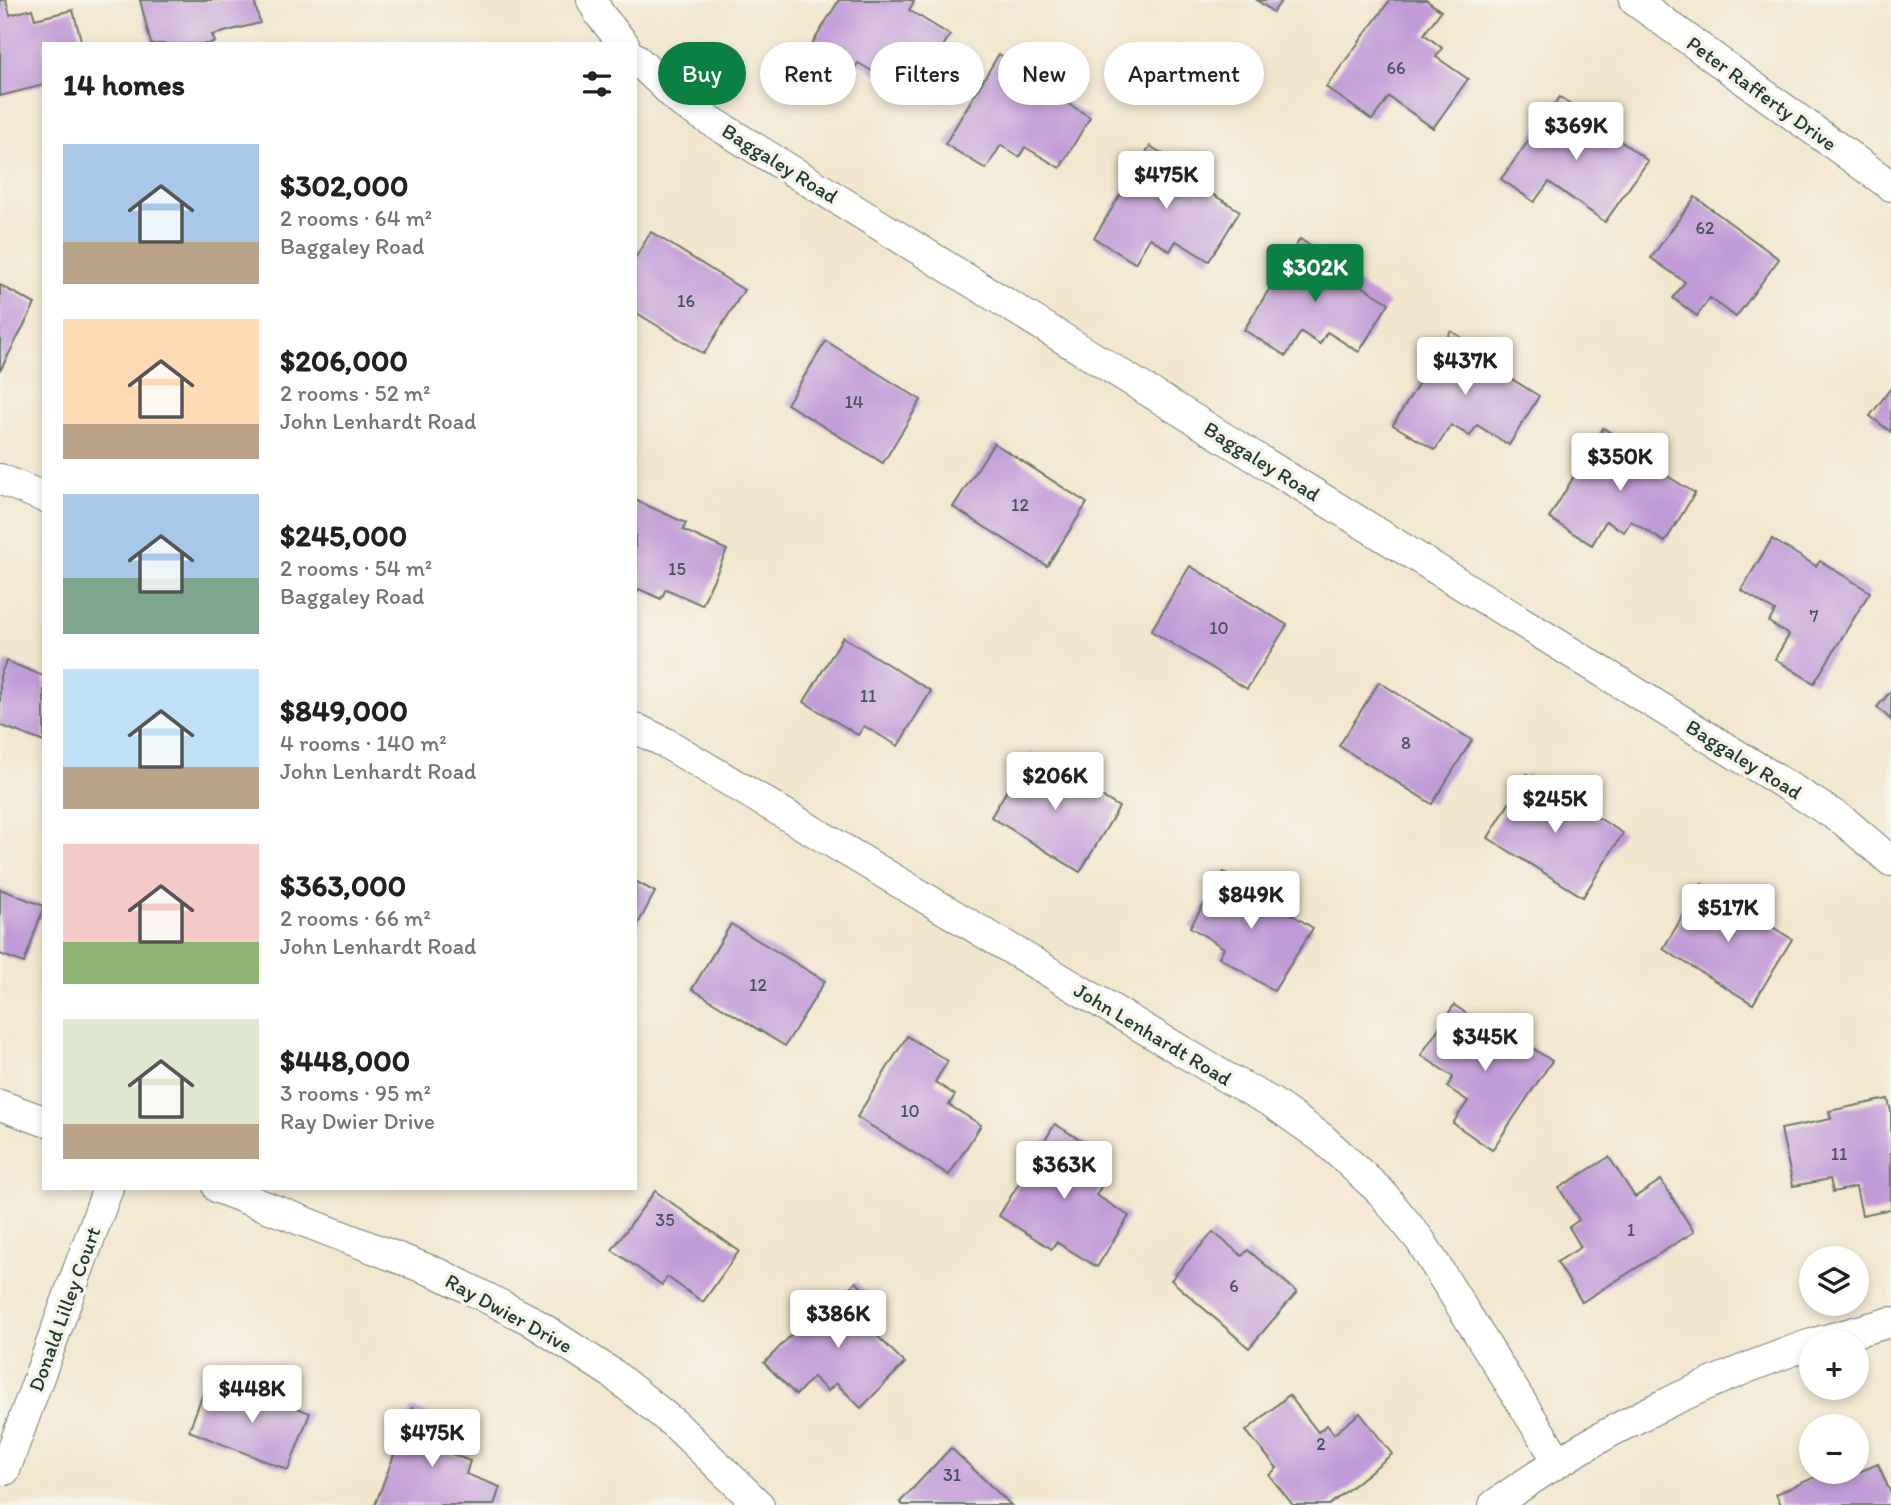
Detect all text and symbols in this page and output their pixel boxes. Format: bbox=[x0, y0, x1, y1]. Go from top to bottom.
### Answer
street label: Peter Rafferty Drive bbox=[1682, 30, 1842, 156]
chip: Buy bbox=[658, 42, 746, 105]
chip: Rent bbox=[760, 42, 856, 105]
chip: Filters bbox=[870, 42, 984, 105]
chip: New bbox=[998, 42, 1090, 105]
chip: Apartment bbox=[1104, 42, 1264, 105]
house number: 66 bbox=[1386, 57, 1406, 79]
icon: filters bbox=[578, 65, 616, 103]
text: 14 homes bbox=[63, 66, 185, 103]
pin: $369K bbox=[1527, 102, 1625, 162]
text: $369K bbox=[1544, 111, 1608, 139]
street label: Baggaley Road bbox=[717, 117, 843, 209]
pin: $475K bbox=[1117, 152, 1215, 211]
text: $475K bbox=[1134, 160, 1198, 188]
text: $302,000 bbox=[280, 167, 408, 204]
icon: home bbox=[119, 172, 203, 256]
text: 2 rooms · 64 m² bbox=[280, 204, 432, 232]
house number: 62 bbox=[1696, 217, 1715, 239]
text: Baggaley Road bbox=[280, 232, 424, 260]
pin: $302K bbox=[1266, 244, 1364, 304]
text: $302K bbox=[1282, 253, 1348, 281]
house number: 16 bbox=[677, 290, 695, 312]
pin: $437K bbox=[1416, 338, 1514, 397]
text: $206,000 bbox=[280, 342, 408, 379]
text: $437K bbox=[1433, 346, 1497, 374]
icon: home bbox=[119, 347, 203, 431]
text: 2 rooms · 52 m² bbox=[280, 379, 430, 407]
house number: 14 bbox=[844, 391, 864, 413]
text: John Lenhardt Road bbox=[280, 407, 476, 435]
street label: Baggaley Road bbox=[1199, 415, 1325, 507]
pin: $350K bbox=[1571, 434, 1669, 493]
text: $350K bbox=[1587, 442, 1653, 470]
house number: 12 bbox=[1011, 494, 1029, 516]
text: $245,000 bbox=[280, 517, 407, 554]
icon: home bbox=[119, 522, 203, 606]
text: 2 rooms · 54 m² bbox=[280, 554, 432, 582]
house number: 15 bbox=[668, 558, 686, 580]
text: Baggaley Road bbox=[280, 582, 424, 610]
house number: 7 bbox=[1810, 605, 1819, 627]
house number: 10 bbox=[1209, 617, 1229, 639]
house number: 11 bbox=[860, 685, 876, 707]
text: $849,000 bbox=[280, 692, 408, 729]
icon: home bbox=[119, 697, 203, 781]
street label: Baggaley Road bbox=[1681, 713, 1807, 805]
text: 4 rooms · 140 m² bbox=[280, 729, 447, 757]
house number: 8 bbox=[1401, 732, 1411, 754]
pin: $206K bbox=[1006, 752, 1104, 812]
text: John Lenhardt Road bbox=[280, 757, 476, 785]
text: $206K bbox=[1023, 761, 1087, 789]
pin: $245K bbox=[1506, 776, 1604, 835]
text: $245K bbox=[1523, 784, 1587, 812]
text: $363,000 bbox=[280, 867, 406, 904]
icon: home bbox=[119, 872, 203, 956]
pin: $849K bbox=[1202, 872, 1300, 931]
text: $849K bbox=[1219, 880, 1283, 908]
pin: $517K bbox=[1679, 884, 1777, 944]
text: $517K bbox=[1698, 893, 1758, 921]
text: 2 rooms · 66 m² bbox=[280, 904, 431, 932]
text: John Lenhardt Road bbox=[280, 932, 476, 960]
house number: 12 bbox=[749, 974, 767, 996]
street label: John Lenhardt Road bbox=[1070, 977, 1236, 1091]
pin: $345K bbox=[1436, 1014, 1534, 1073]
text: $345K bbox=[1453, 1022, 1517, 1050]
text: $448,000 bbox=[280, 1042, 410, 1079]
icon: home bbox=[119, 1047, 203, 1131]
text: 3 rooms · 95 m² bbox=[280, 1079, 431, 1107]
house number: 10 bbox=[900, 1100, 920, 1122]
text: Ray Dwier Drive bbox=[280, 1107, 435, 1135]
pin: $363K bbox=[1015, 1142, 1113, 1201]
house number: 11 bbox=[1831, 1143, 1847, 1165]
text: $363K bbox=[1032, 1150, 1096, 1178]
house number: 35 bbox=[655, 1209, 675, 1231]
house number: 1 bbox=[1627, 1219, 1635, 1241]
street label: Donald Lilley Court bbox=[23, 1223, 105, 1395]
map controls bbox=[1799, 1246, 1869, 1484]
button: layers bbox=[1799, 1246, 1869, 1316]
street label: Ray Dwier Drive bbox=[441, 1268, 577, 1358]
house number: 6 bbox=[1229, 1275, 1239, 1297]
pin: $386K bbox=[789, 1290, 887, 1350]
text: $386K bbox=[806, 1299, 870, 1327]
button: + bbox=[1799, 1330, 1869, 1400]
pin: $448K bbox=[203, 1366, 301, 1425]
text: $448K bbox=[219, 1374, 285, 1402]
pin: $475K bbox=[383, 1410, 481, 1469]
button: − bbox=[1799, 1414, 1869, 1484]
text: $475K bbox=[400, 1418, 464, 1446]
house number: 2 bbox=[1316, 1433, 1326, 1455]
house number: 31 bbox=[943, 1464, 961, 1486]

